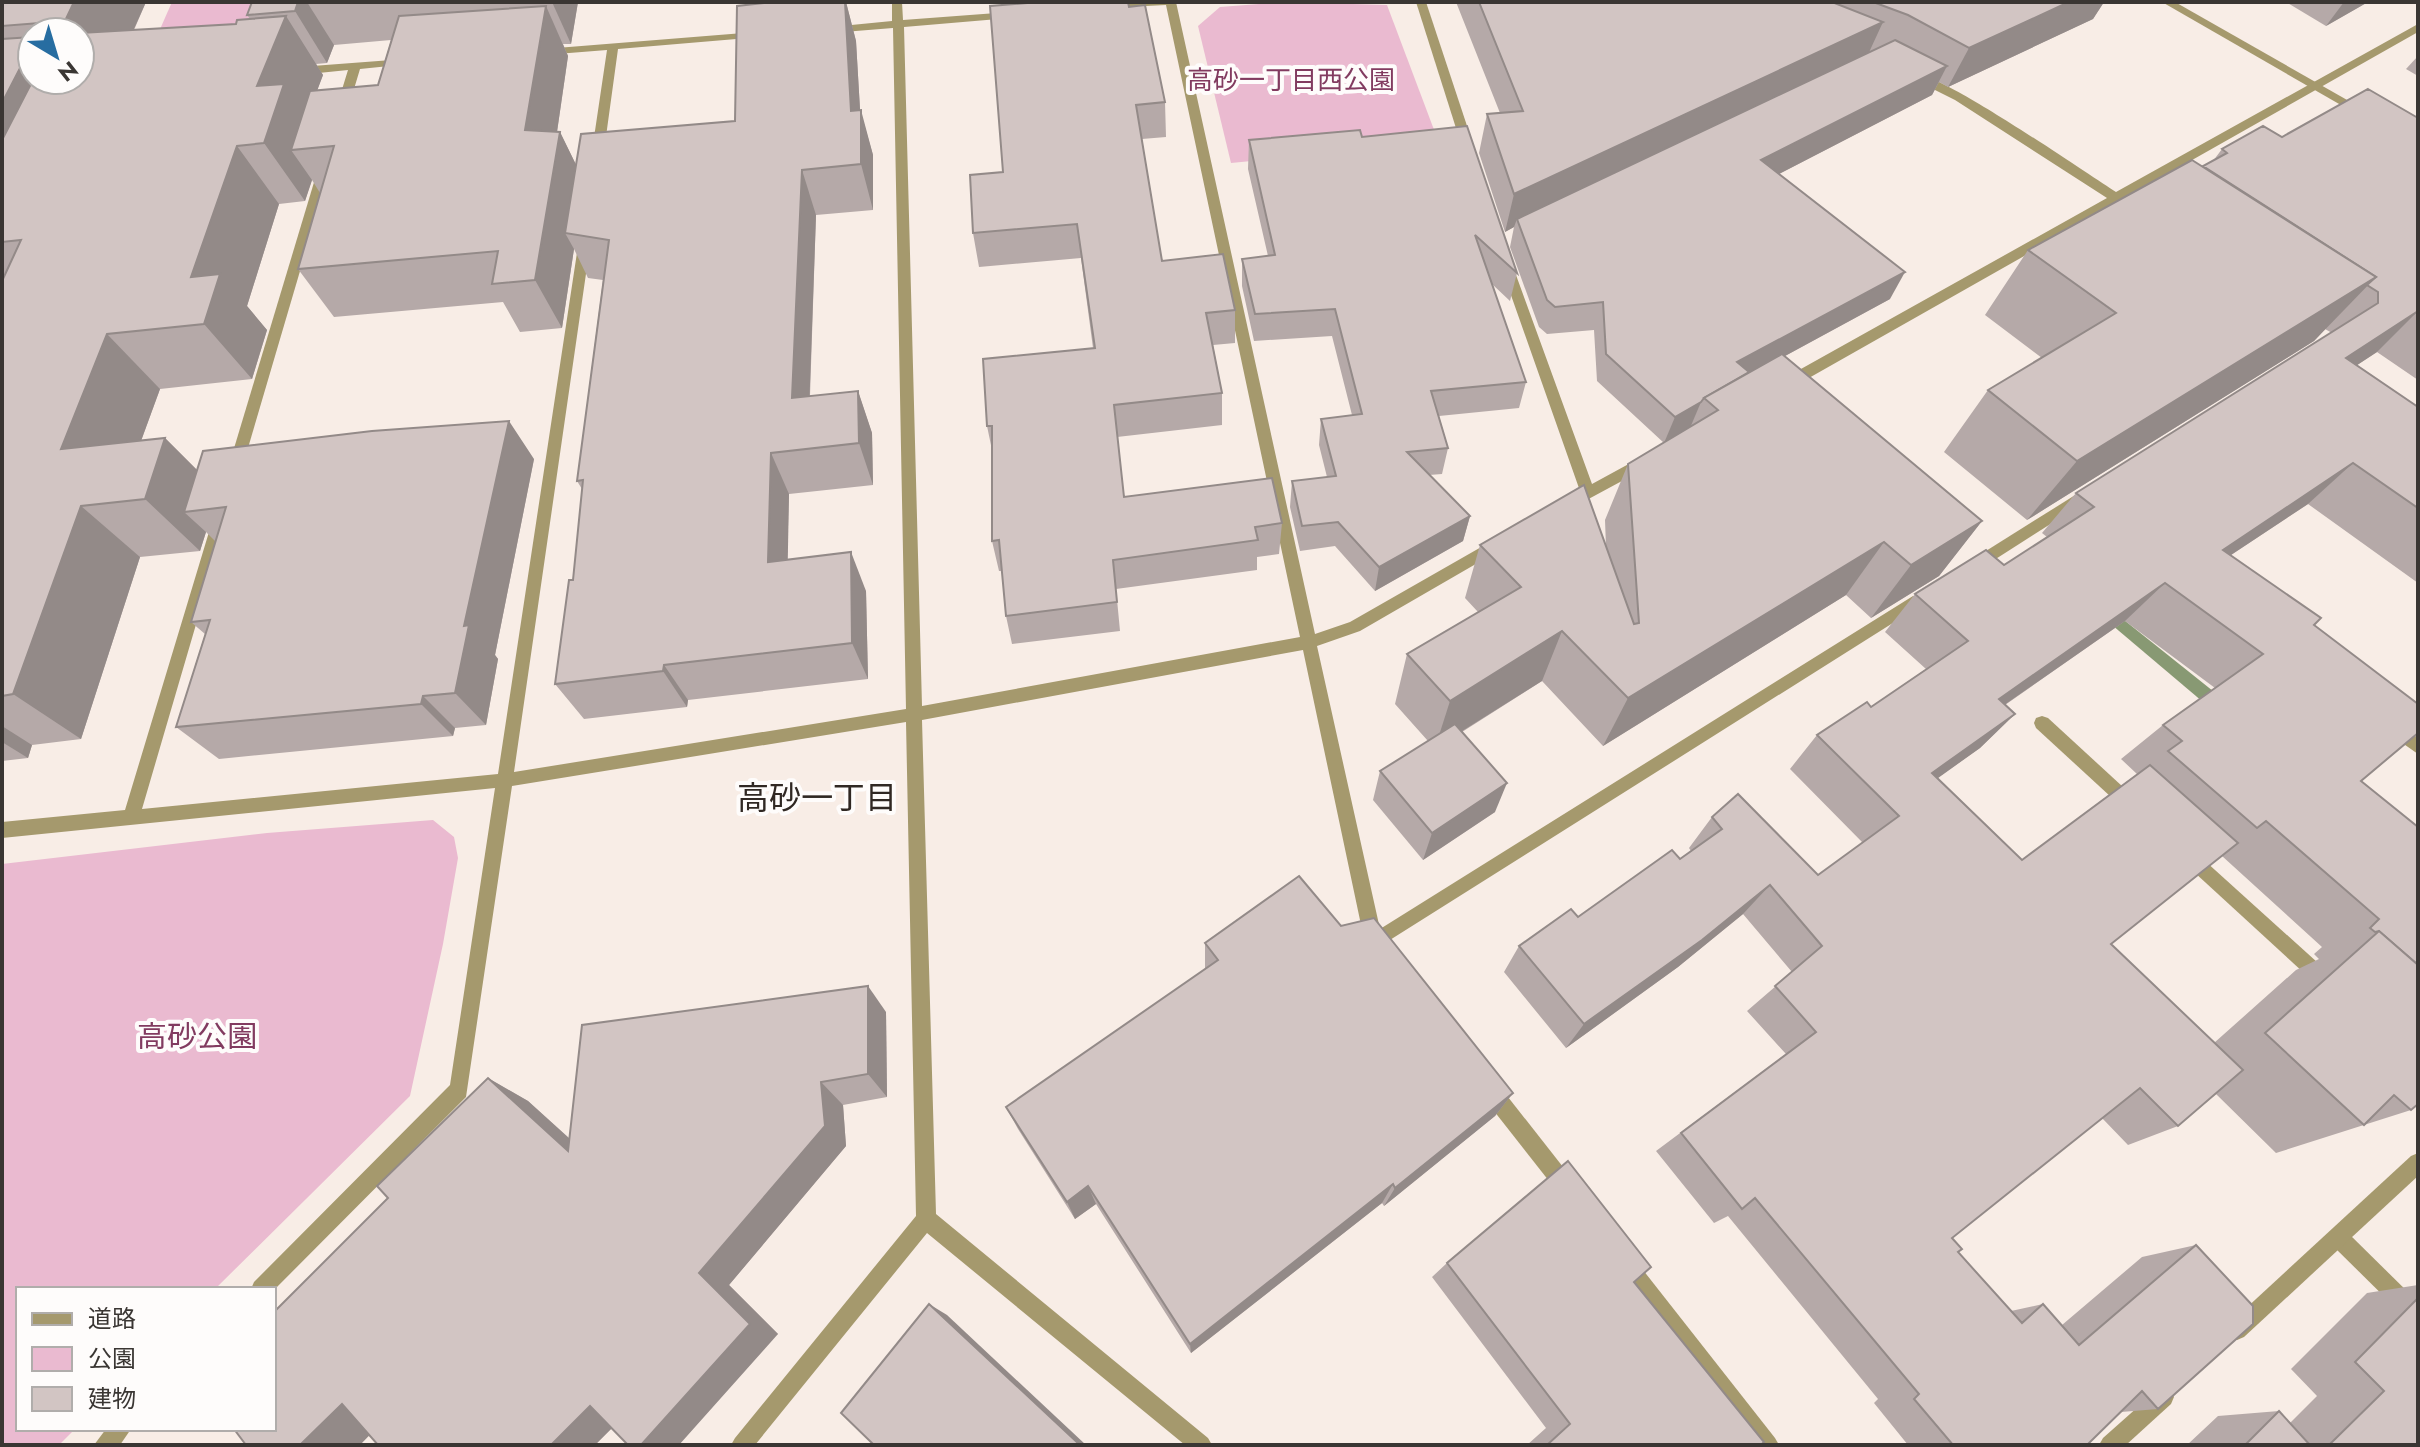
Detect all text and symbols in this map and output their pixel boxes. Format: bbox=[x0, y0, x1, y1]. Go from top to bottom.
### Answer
north arrow bbox=[16, 16, 96, 96]
text: N bbox=[52, 54, 85, 90]
park label: 高砂一丁目西公園 bbox=[1187, 61, 1395, 99]
district label: 高砂一丁目 bbox=[737, 775, 897, 821]
park label: 高砂公園 bbox=[137, 1015, 257, 1058]
legend bbox=[16, 1287, 276, 1431]
text: 道路 bbox=[88, 1301, 136, 1336]
text: 公園 bbox=[88, 1341, 136, 1376]
text: 建物 bbox=[88, 1381, 136, 1416]

